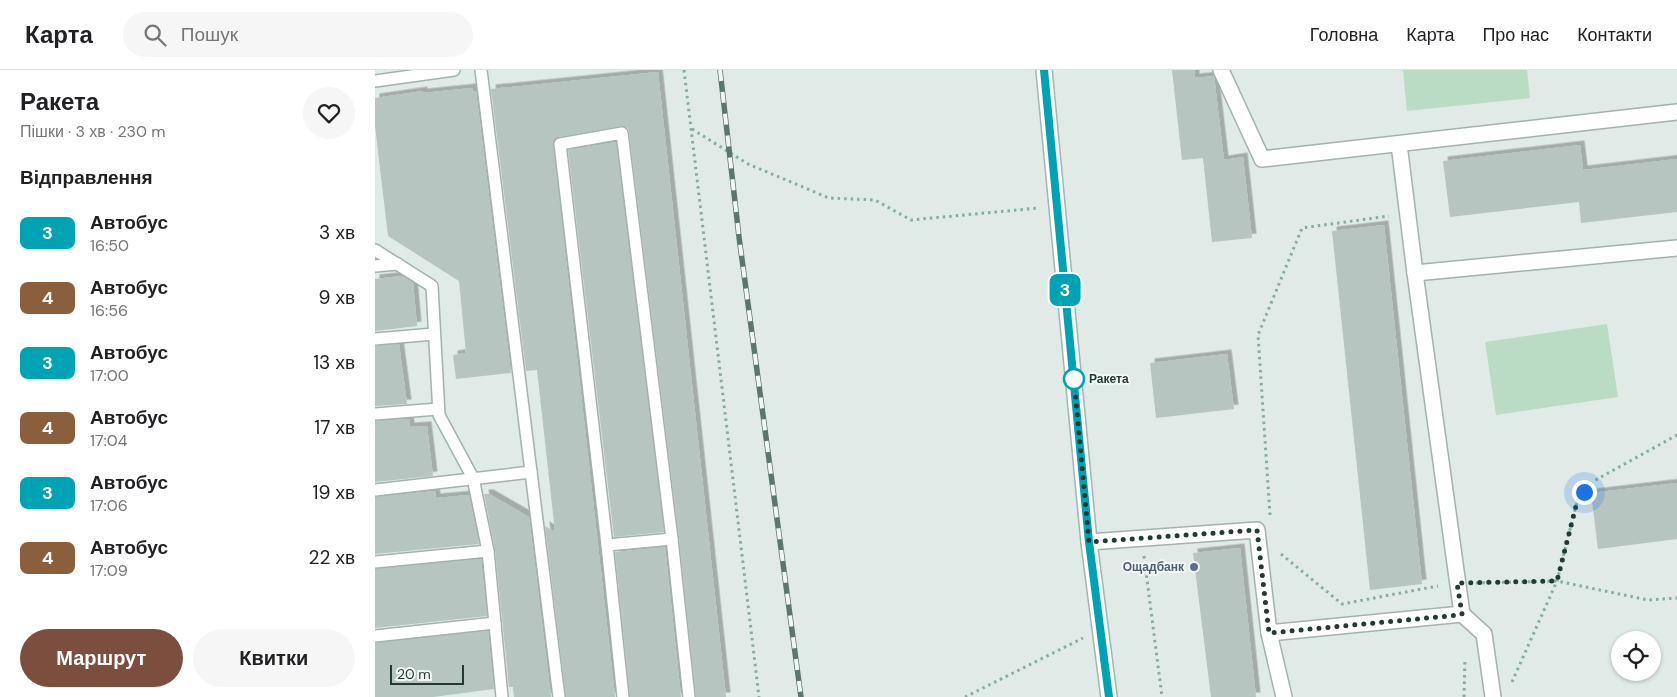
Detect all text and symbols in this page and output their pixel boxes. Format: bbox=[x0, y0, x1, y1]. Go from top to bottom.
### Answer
search box bbox=[123, 12, 473, 57]
text: Карта bbox=[25, 19, 93, 50]
icon: search bbox=[141, 21, 169, 49]
text: Пошук bbox=[181, 22, 238, 47]
text: Головна bbox=[1310, 23, 1378, 47]
text: Карта bbox=[1406, 23, 1454, 47]
text: Про нас bbox=[1482, 23, 1549, 47]
text: Контакти bbox=[1577, 23, 1652, 47]
text: Ракета bbox=[20, 86, 99, 117]
button: heart bbox=[303, 87, 355, 139]
text: Пішки · 3 хв · 230 m bbox=[20, 121, 166, 142]
text: Відправлення bbox=[20, 165, 153, 190]
text: Автобус bbox=[90, 210, 168, 235]
text: 3 хв bbox=[319, 220, 355, 245]
text: 3 bbox=[42, 221, 53, 245]
text: 16:50 bbox=[90, 235, 129, 256]
line badge: 3 bbox=[1049, 274, 1081, 306]
text: Автобус bbox=[90, 275, 168, 300]
text: 3 bbox=[1060, 278, 1070, 302]
text: 9 хв bbox=[318, 285, 355, 310]
text: 4 bbox=[42, 286, 53, 310]
text: 16:56 bbox=[90, 300, 128, 321]
text: Автобус bbox=[90, 340, 168, 365]
text: 13 хв bbox=[313, 350, 355, 375]
text: 3 bbox=[42, 351, 53, 375]
text: 17:00 bbox=[90, 365, 129, 386]
marker: Ракета bbox=[1063, 368, 1085, 390]
place label: Ракета bbox=[1089, 371, 1129, 387]
text: Автобус bbox=[90, 405, 168, 430]
text: 17 хв bbox=[314, 415, 355, 440]
text: 4 bbox=[42, 416, 53, 440]
text: 17:04 bbox=[90, 430, 127, 451]
text: Автобус bbox=[90, 470, 168, 495]
text: 19 хв bbox=[312, 480, 355, 505]
your location bbox=[1572, 480, 1597, 505]
text: 3 bbox=[42, 481, 53, 505]
text: 17:06 bbox=[90, 495, 128, 516]
text: Автобус bbox=[90, 535, 168, 560]
text: 22 хв bbox=[308, 545, 355, 570]
text: 4 bbox=[42, 546, 53, 570]
place label: Ощадбанк bbox=[1123, 559, 1185, 575]
text: 17:09 bbox=[90, 560, 128, 581]
marker: Ощадбанк bbox=[1188, 561, 1200, 573]
button: Маршрут bbox=[20, 629, 183, 687]
button: Квитки bbox=[193, 629, 355, 687]
map controls bbox=[1611, 631, 1661, 681]
button: locate bbox=[1611, 631, 1661, 681]
scale bar bbox=[390, 662, 464, 685]
text: 20 m bbox=[397, 665, 431, 683]

